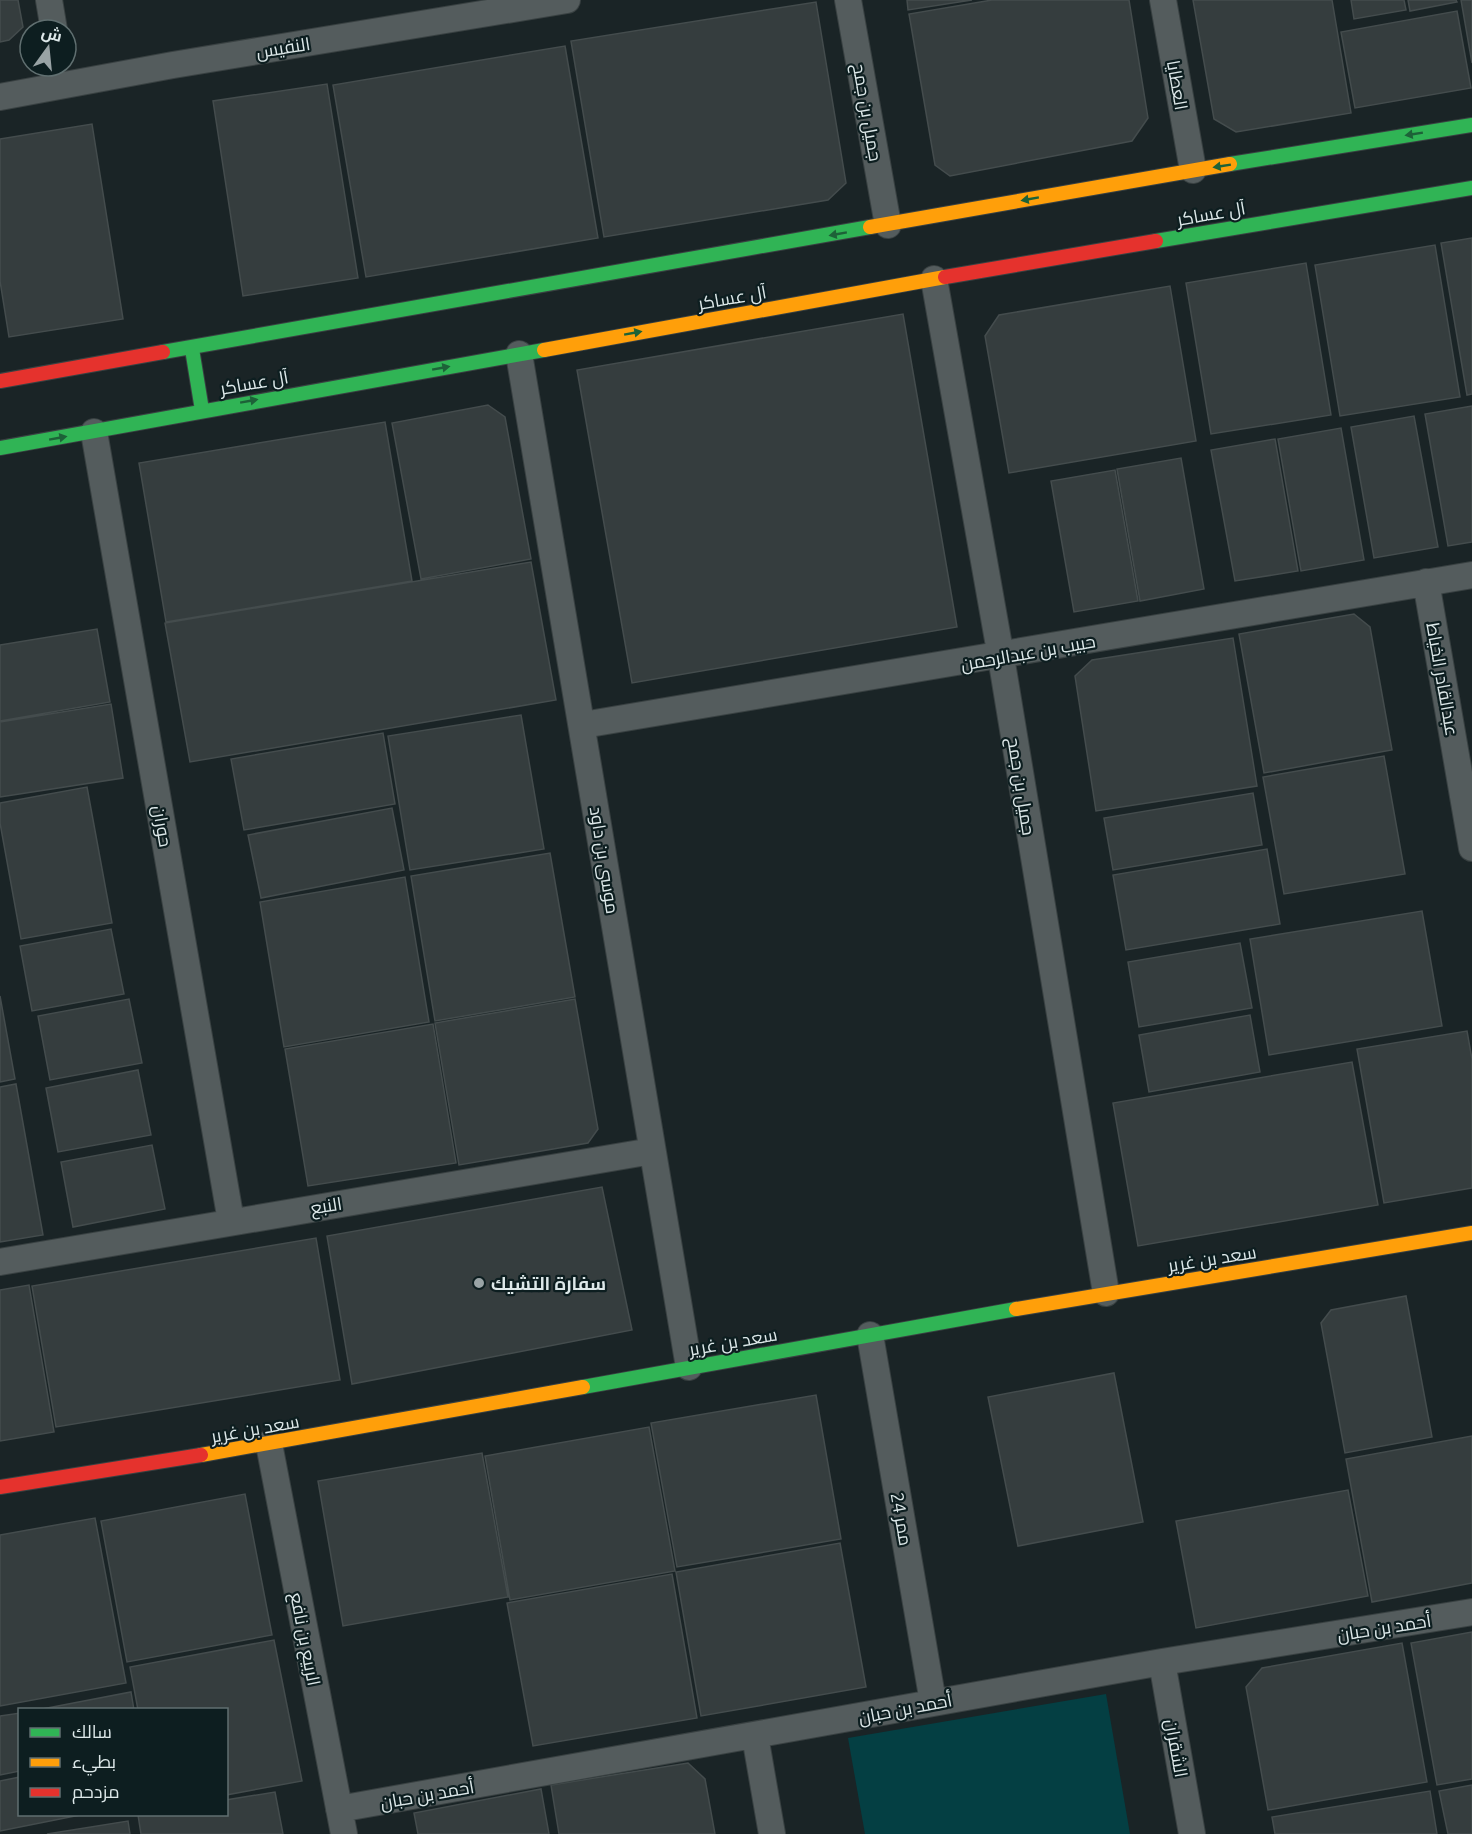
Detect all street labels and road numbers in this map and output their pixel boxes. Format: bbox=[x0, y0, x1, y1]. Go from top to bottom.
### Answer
street label: النفيس bbox=[255, 33, 312, 63]
street label: العطايا bbox=[1164, 59, 1192, 111]
street label: جميل بن جمح bbox=[847, 61, 886, 163]
street label: آل عساكر bbox=[1174, 197, 1247, 231]
street label: آل عساكر bbox=[695, 281, 768, 315]
street label: آل عساكر bbox=[217, 366, 290, 400]
street label: عبدالقادر الخياط bbox=[1421, 621, 1463, 738]
street label: حبيب بن عبدالرحمن bbox=[959, 630, 1097, 676]
street label: جميل بن جمح bbox=[1001, 735, 1040, 837]
street label: حوران bbox=[148, 804, 176, 849]
street label: موسى بن داود bbox=[585, 805, 623, 916]
street label: النبع bbox=[309, 1193, 344, 1220]
street label: سعد بن غرير bbox=[1165, 1241, 1258, 1277]
street label: سعد بن غرير bbox=[686, 1323, 779, 1361]
street label: سعد بن غرير bbox=[208, 1410, 301, 1448]
street label: ممر 24 bbox=[886, 1491, 916, 1547]
street label: الربيع بن نافع bbox=[284, 1591, 325, 1688]
street label: أحمد بن حبان bbox=[1336, 1610, 1433, 1646]
street label: أحمد بن حبان bbox=[857, 1689, 954, 1729]
street label: الشقران bbox=[1160, 1717, 1192, 1779]
street label: أحمد بن حبان bbox=[379, 1776, 476, 1814]

